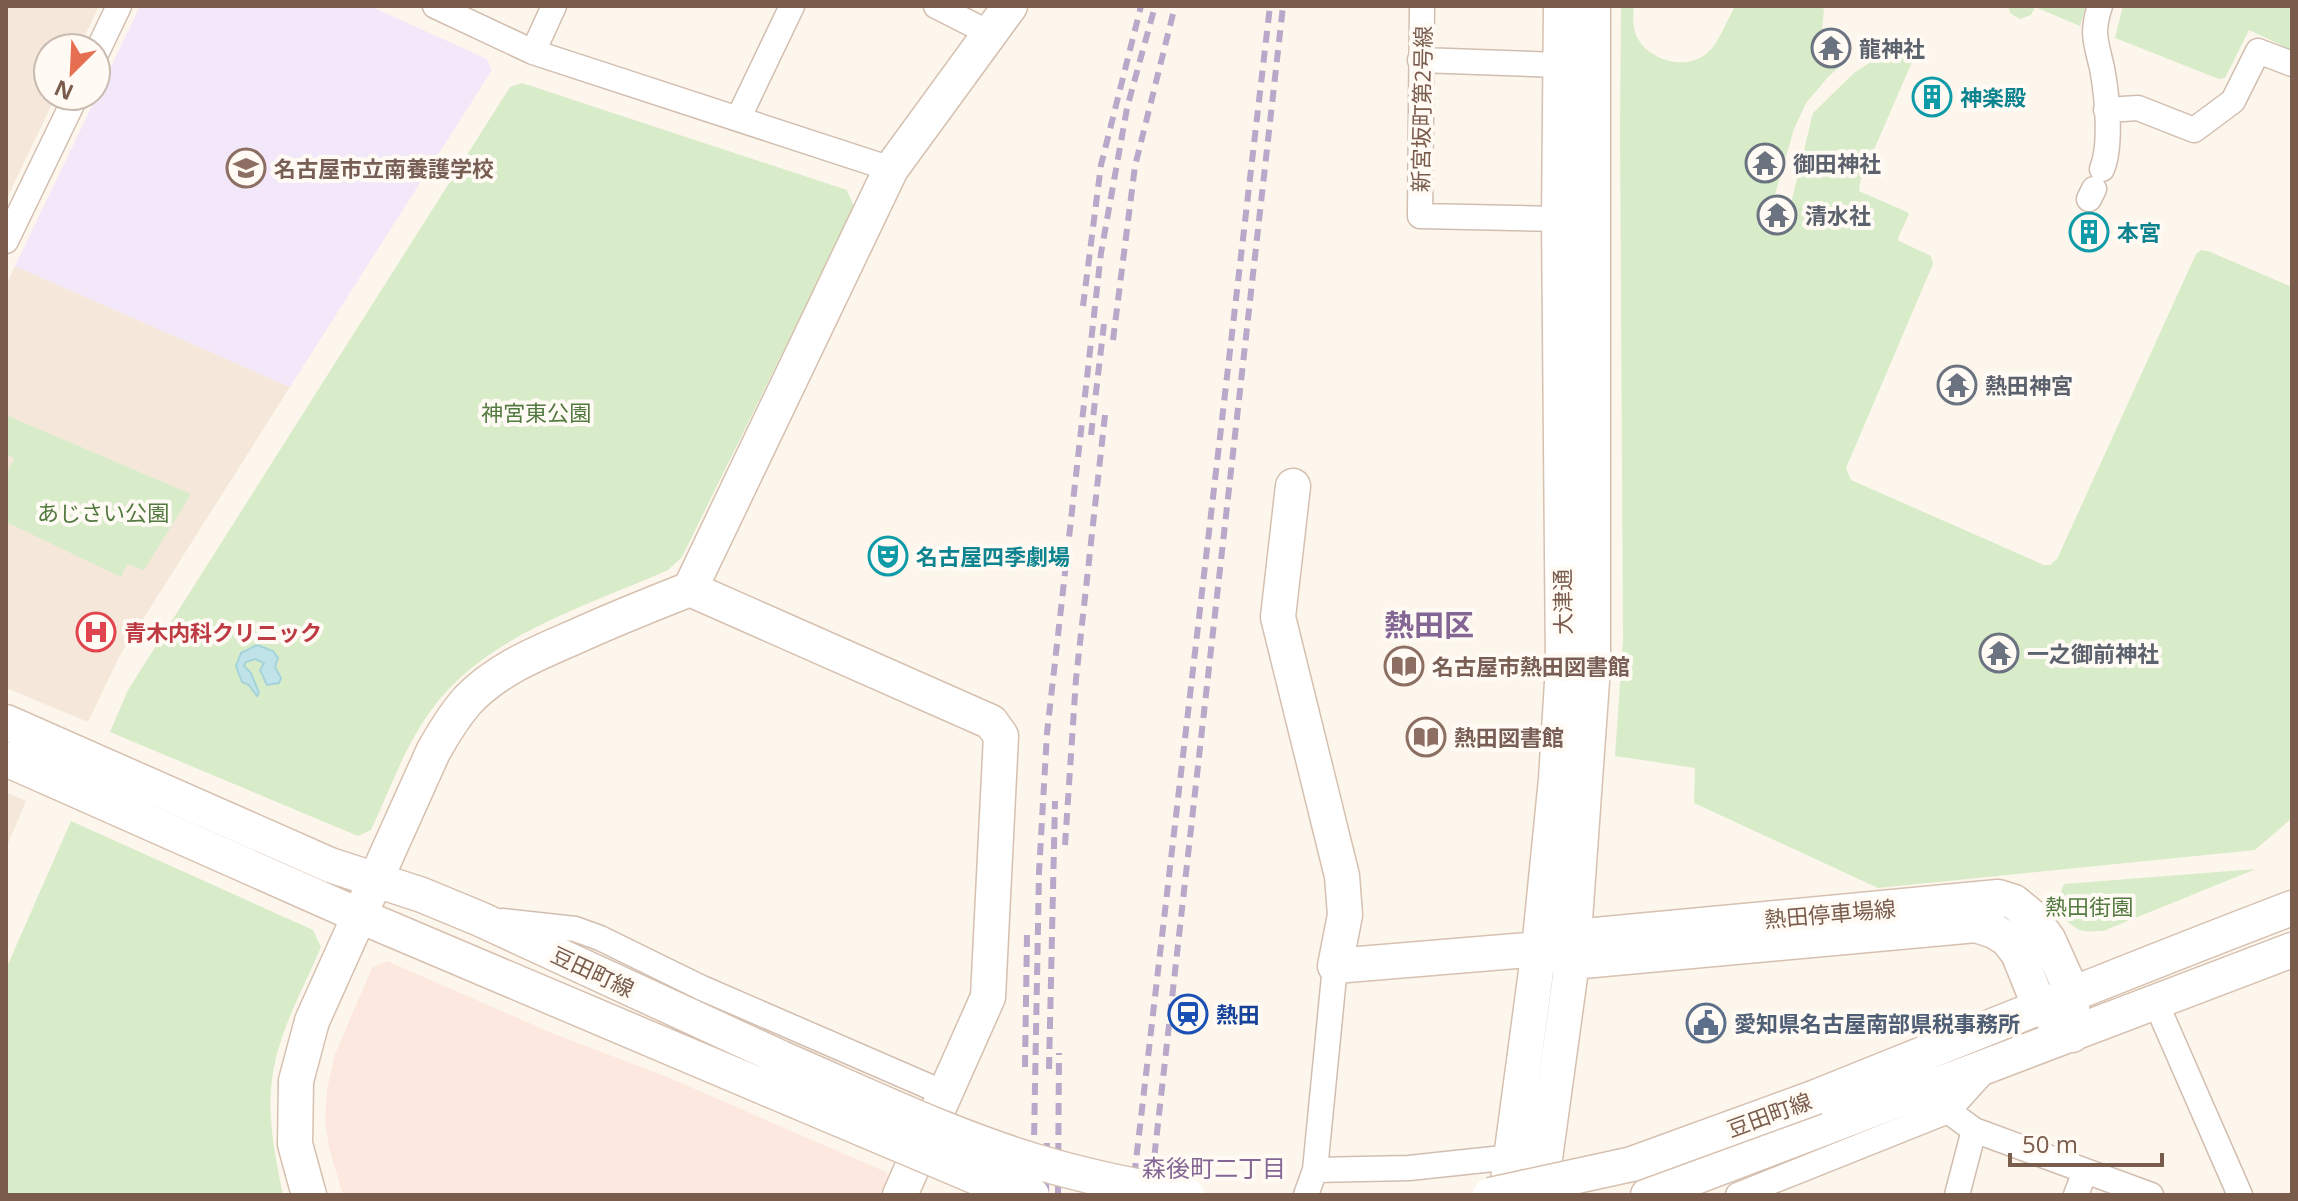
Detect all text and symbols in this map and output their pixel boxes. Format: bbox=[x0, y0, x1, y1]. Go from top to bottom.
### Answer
street label: 新宮坂町第2号線 bbox=[1405, 25, 1437, 193]
temple icon: 龍神社 bbox=[1810, 27, 1852, 69]
north arrow bbox=[32, 32, 112, 112]
place label: 龍神社 bbox=[1859, 33, 1925, 63]
text: N bbox=[49, 74, 78, 109]
building icon: 神楽殿 bbox=[1911, 76, 1953, 118]
place label: 神楽殿 bbox=[1960, 82, 2026, 112]
temple icon: 御田神社 bbox=[1744, 142, 1786, 184]
school or university icon: 名古屋市立南養護学校 bbox=[225, 147, 267, 189]
place label: 御田神社 bbox=[1793, 148, 1881, 178]
place label: 名古屋市立南養護学校 bbox=[274, 153, 494, 183]
temple icon: 清水社 bbox=[1756, 194, 1798, 236]
place label: 清水社 bbox=[1805, 200, 1871, 230]
building icon: 本宮 bbox=[2068, 211, 2110, 253]
place label: 本宮 bbox=[2117, 217, 2161, 247]
temple icon: 熱田神宮 bbox=[1936, 364, 1978, 406]
place label: 熱田神宮 bbox=[1985, 370, 2073, 400]
park label: 神宮東公園 bbox=[481, 397, 591, 427]
park label: あじさい公園 bbox=[37, 497, 169, 527]
theatre icon: 名古屋四季劇場 bbox=[867, 535, 909, 577]
place label: 名古屋四季劇場 bbox=[916, 541, 1070, 571]
street label: 大津通 bbox=[1546, 569, 1578, 635]
district label: 熱田区 bbox=[1384, 604, 1474, 645]
hospital icon: 青木内科クリニック bbox=[75, 611, 117, 653]
place label: 青木内科クリニック bbox=[124, 617, 322, 647]
temple icon: 一之御前神社 bbox=[1978, 632, 2020, 674]
place label: 一之御前神社 bbox=[2027, 638, 2159, 668]
library icon: 名古屋市熱田図書館 bbox=[1383, 645, 1425, 687]
place label: 名古屋市熱田図書館 bbox=[1432, 651, 1630, 681]
library icon: 熱田図書館 bbox=[1405, 716, 1447, 758]
place label: 熱田図書館 bbox=[1454, 722, 1564, 752]
park label: 熱田街園 bbox=[2045, 891, 2133, 921]
street label: 熱田停車場線 bbox=[1763, 892, 1897, 934]
street label: 豆田町線 bbox=[547, 939, 639, 1003]
station icon: 熱田 bbox=[1167, 993, 1209, 1035]
place label: 熱田 bbox=[1216, 999, 1260, 1029]
public building icon: 愛知県名古屋南部県税事務所 bbox=[1685, 1002, 1727, 1044]
place label: 愛知県名古屋南部県税事務所 bbox=[1734, 1008, 2020, 1038]
street label: 豆田町線 bbox=[1723, 1085, 1815, 1143]
scale bar bbox=[2010, 1117, 2162, 1167]
text: 50 m bbox=[2022, 1127, 2078, 1160]
district label: 森後町二丁目 bbox=[1142, 1151, 1286, 1184]

